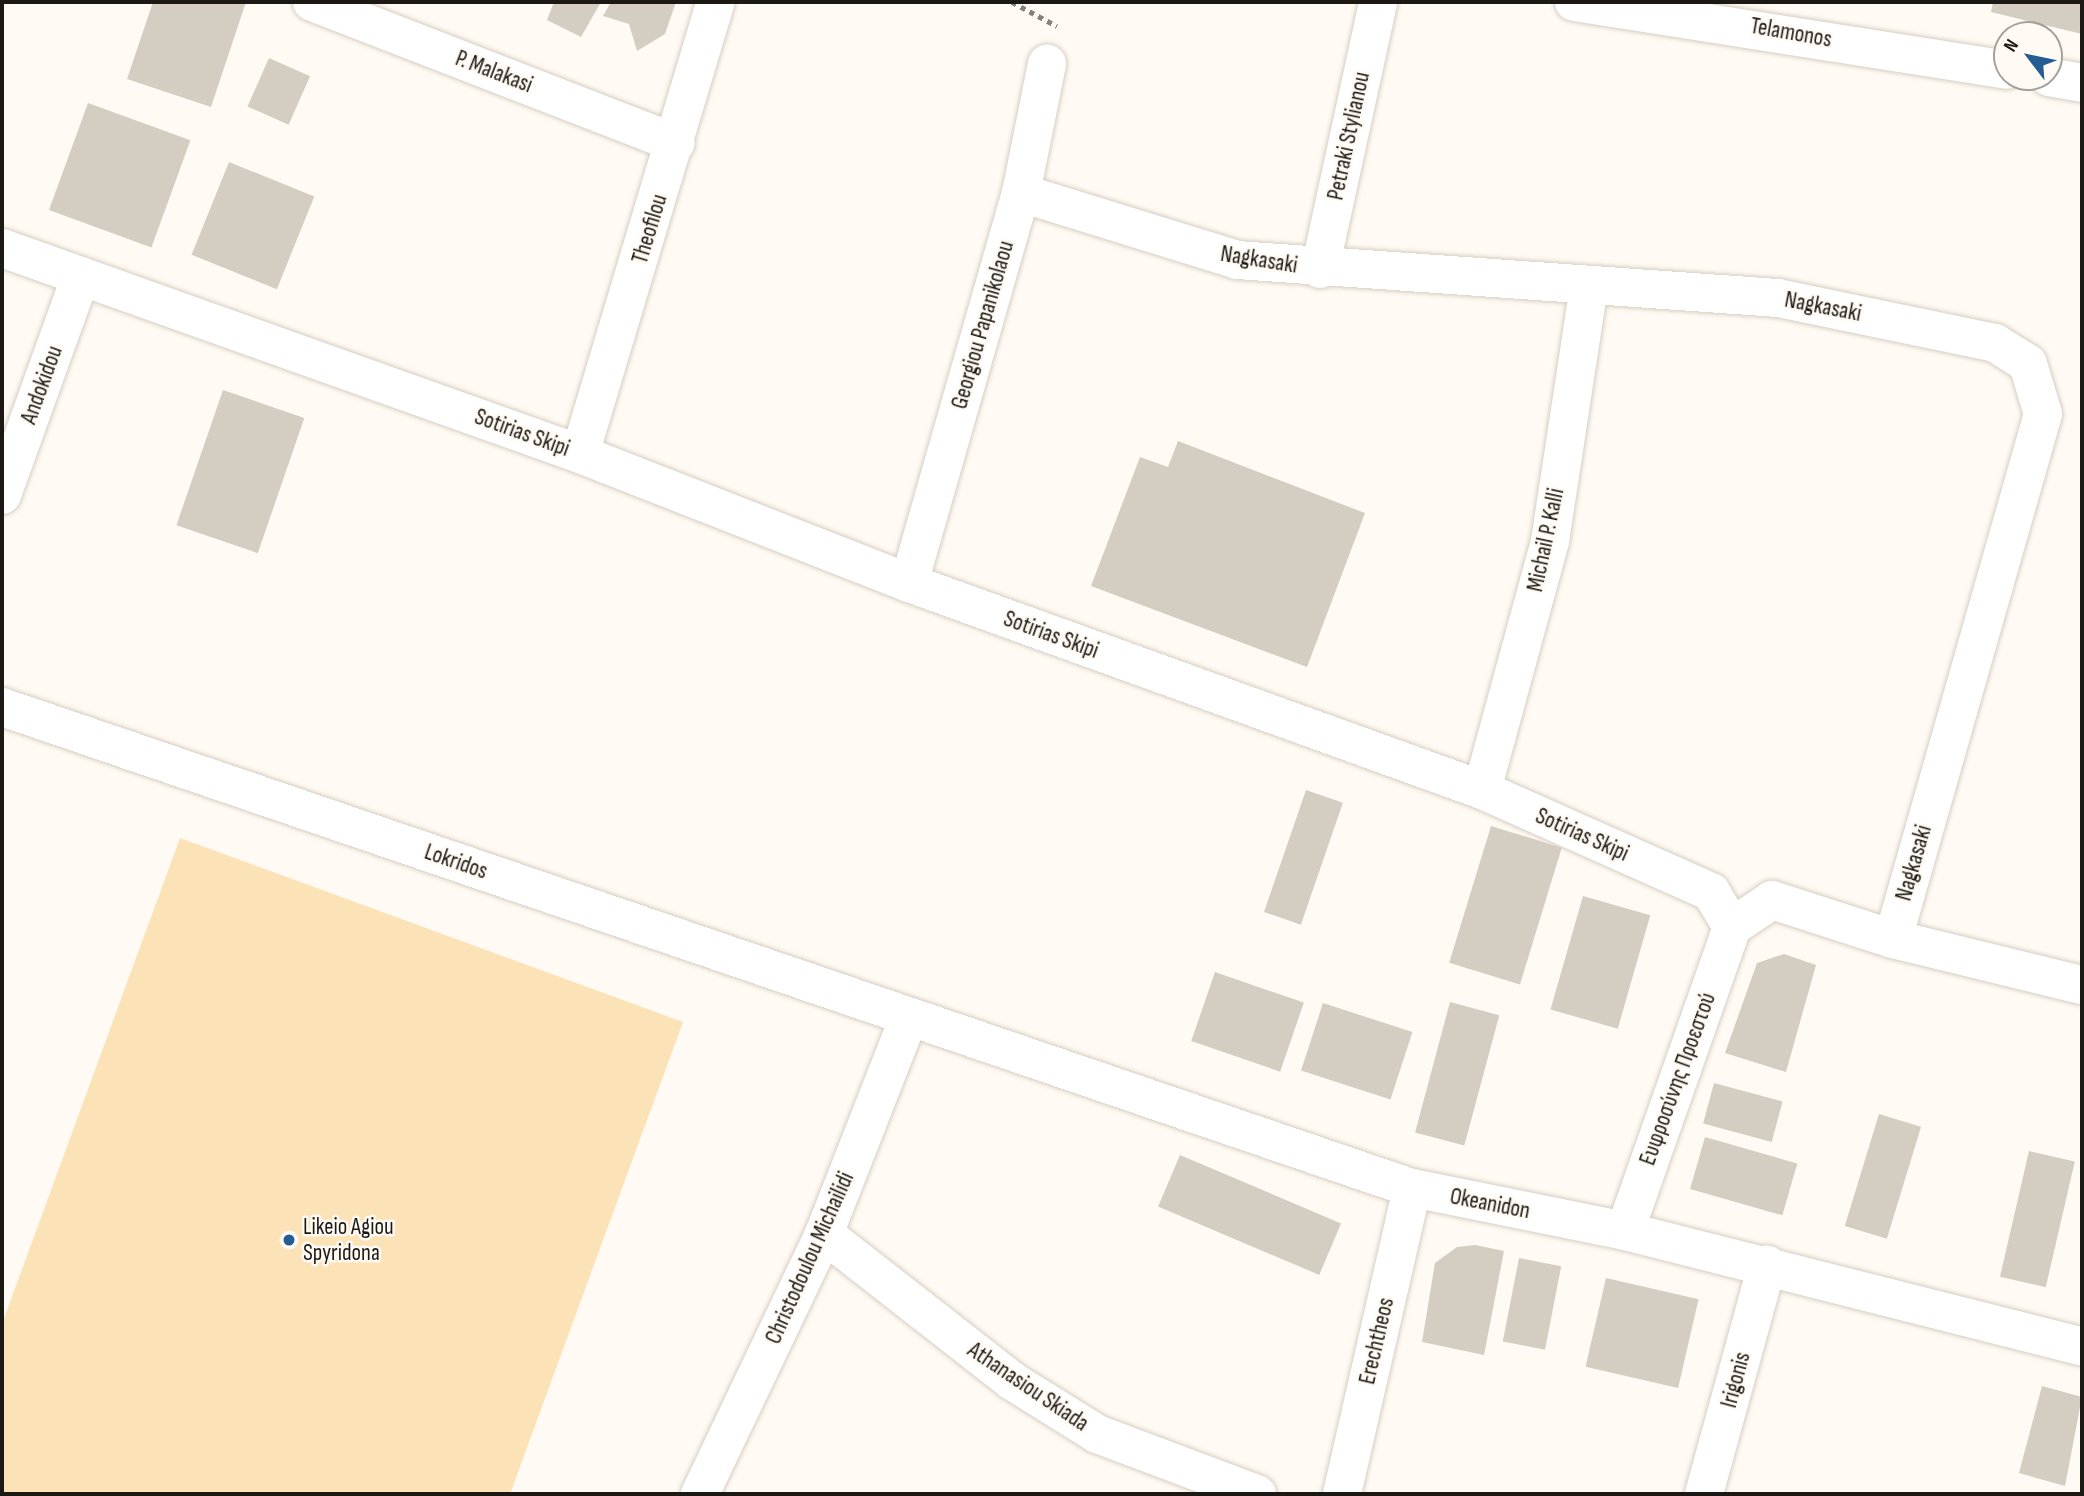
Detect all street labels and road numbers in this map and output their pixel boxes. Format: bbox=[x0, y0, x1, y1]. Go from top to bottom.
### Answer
street label: Telamonos bbox=[1748, 12, 1834, 54]
street label: P. Malakasi bbox=[452, 45, 536, 99]
street label: Petraki Stylianou bbox=[1322, 69, 1376, 203]
street label: Theofilou bbox=[626, 191, 674, 267]
street label: Georgiou Papanikolaou bbox=[946, 238, 1020, 412]
street label: Nagkasaki bbox=[1219, 240, 1299, 280]
street label: Nagkasaki bbox=[1782, 286, 1864, 328]
street label: Andokidou bbox=[15, 342, 69, 428]
street label: Sotirias Skipi bbox=[471, 403, 573, 463]
street label: Michail P. Kalli bbox=[1522, 486, 1570, 594]
street label: Sotirias Skipi bbox=[1000, 605, 1102, 665]
street label: Sotirias Skipi bbox=[1531, 802, 1633, 868]
street label: Nagkasaki bbox=[1890, 822, 1938, 904]
street label: Lokridos bbox=[421, 838, 491, 886]
street label: Ευφροσύνης Προεστού bbox=[1634, 989, 1722, 1169]
street label: Christodoulou Michailidi bbox=[760, 1168, 860, 1348]
street label: Okeanidon bbox=[1448, 1183, 1532, 1225]
street label: Erechtheos bbox=[1354, 1295, 1400, 1387]
street label: Athanasiou Skiada bbox=[962, 1336, 1094, 1438]
street label: Irigonis bbox=[1715, 1349, 1757, 1411]

